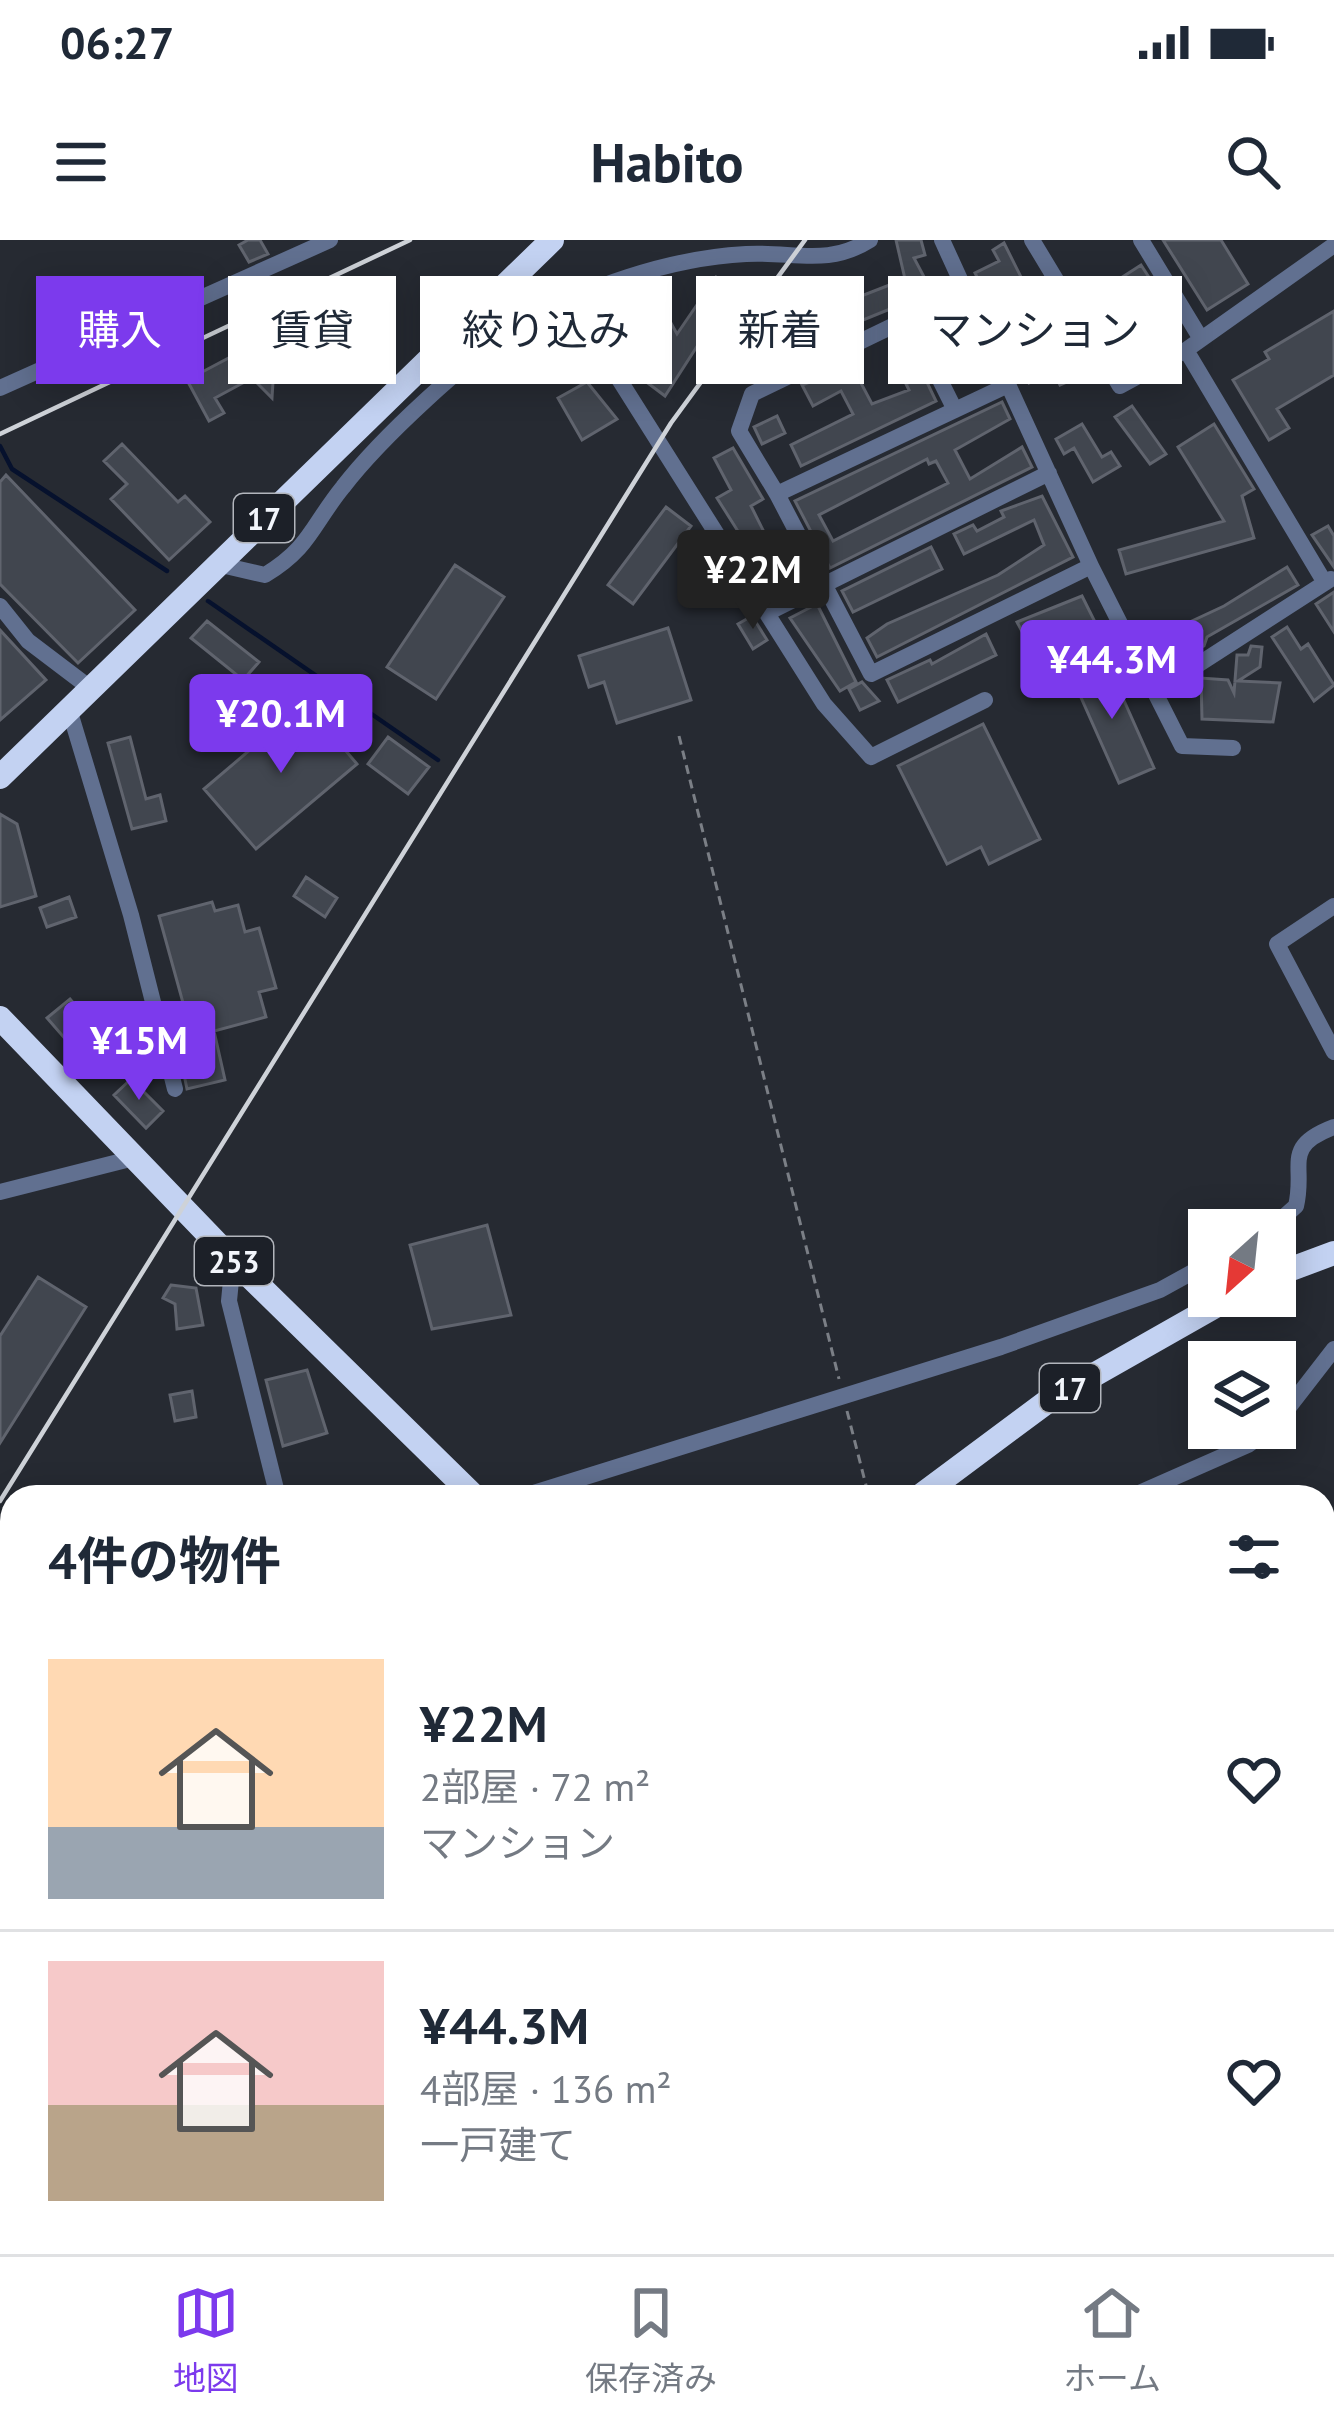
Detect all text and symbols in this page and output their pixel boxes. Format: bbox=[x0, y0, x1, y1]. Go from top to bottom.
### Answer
text: 06:27 bbox=[60, 13, 174, 71]
text: Habito bbox=[591, 127, 743, 197]
icon: menu bbox=[48, 129, 114, 195]
icon: search bbox=[1220, 129, 1286, 195]
chip: 購入 bbox=[36, 276, 204, 384]
chip: 賃貸 bbox=[228, 276, 396, 384]
chip: 絞り込み bbox=[420, 276, 672, 384]
chip: 新着 bbox=[696, 276, 864, 384]
chip: マンション bbox=[888, 276, 1182, 384]
road number: 17 bbox=[234, 494, 294, 542]
pin: ¥22M bbox=[682, 530, 824, 632]
text: ¥22M bbox=[704, 543, 802, 594]
pin: ¥44.3M bbox=[1014, 620, 1210, 722]
text: ¥44.3M bbox=[1047, 633, 1177, 684]
pin: ¥20.1M bbox=[183, 674, 379, 776]
text: ¥20.1M bbox=[216, 687, 346, 738]
pin: ¥15M bbox=[68, 1001, 210, 1103]
text: ¥15M bbox=[90, 1014, 188, 1065]
north arrow bbox=[1188, 1209, 1296, 1317]
map controls bbox=[1188, 1209, 1296, 1449]
road number: 253 bbox=[195, 1237, 273, 1285]
button: layers bbox=[1188, 1341, 1296, 1449]
road number: 17 bbox=[1040, 1364, 1100, 1412]
icon: filters bbox=[1221, 1524, 1287, 1590]
text: 4件の物件 bbox=[48, 1527, 281, 1593]
text: ¥22M bbox=[420, 1690, 548, 1756]
icon: home bbox=[144, 1707, 288, 1851]
icon: heart bbox=[1221, 1746, 1287, 1812]
text: 2部屋 · 72 m² bbox=[420, 1761, 650, 1812]
text: マンション bbox=[420, 1817, 615, 1868]
text: ¥44.3M bbox=[420, 1992, 589, 2058]
icon: home bbox=[144, 2009, 288, 2153]
icon: heart bbox=[1221, 2048, 1287, 2114]
text: 4部屋 · 136 m² bbox=[420, 2063, 672, 2114]
text: 一戸建て bbox=[420, 2119, 576, 2170]
tab: 地図 bbox=[173, 2280, 239, 2400]
tab: 保存済み bbox=[585, 2280, 717, 2400]
tab: ホーム bbox=[1063, 2280, 1161, 2400]

